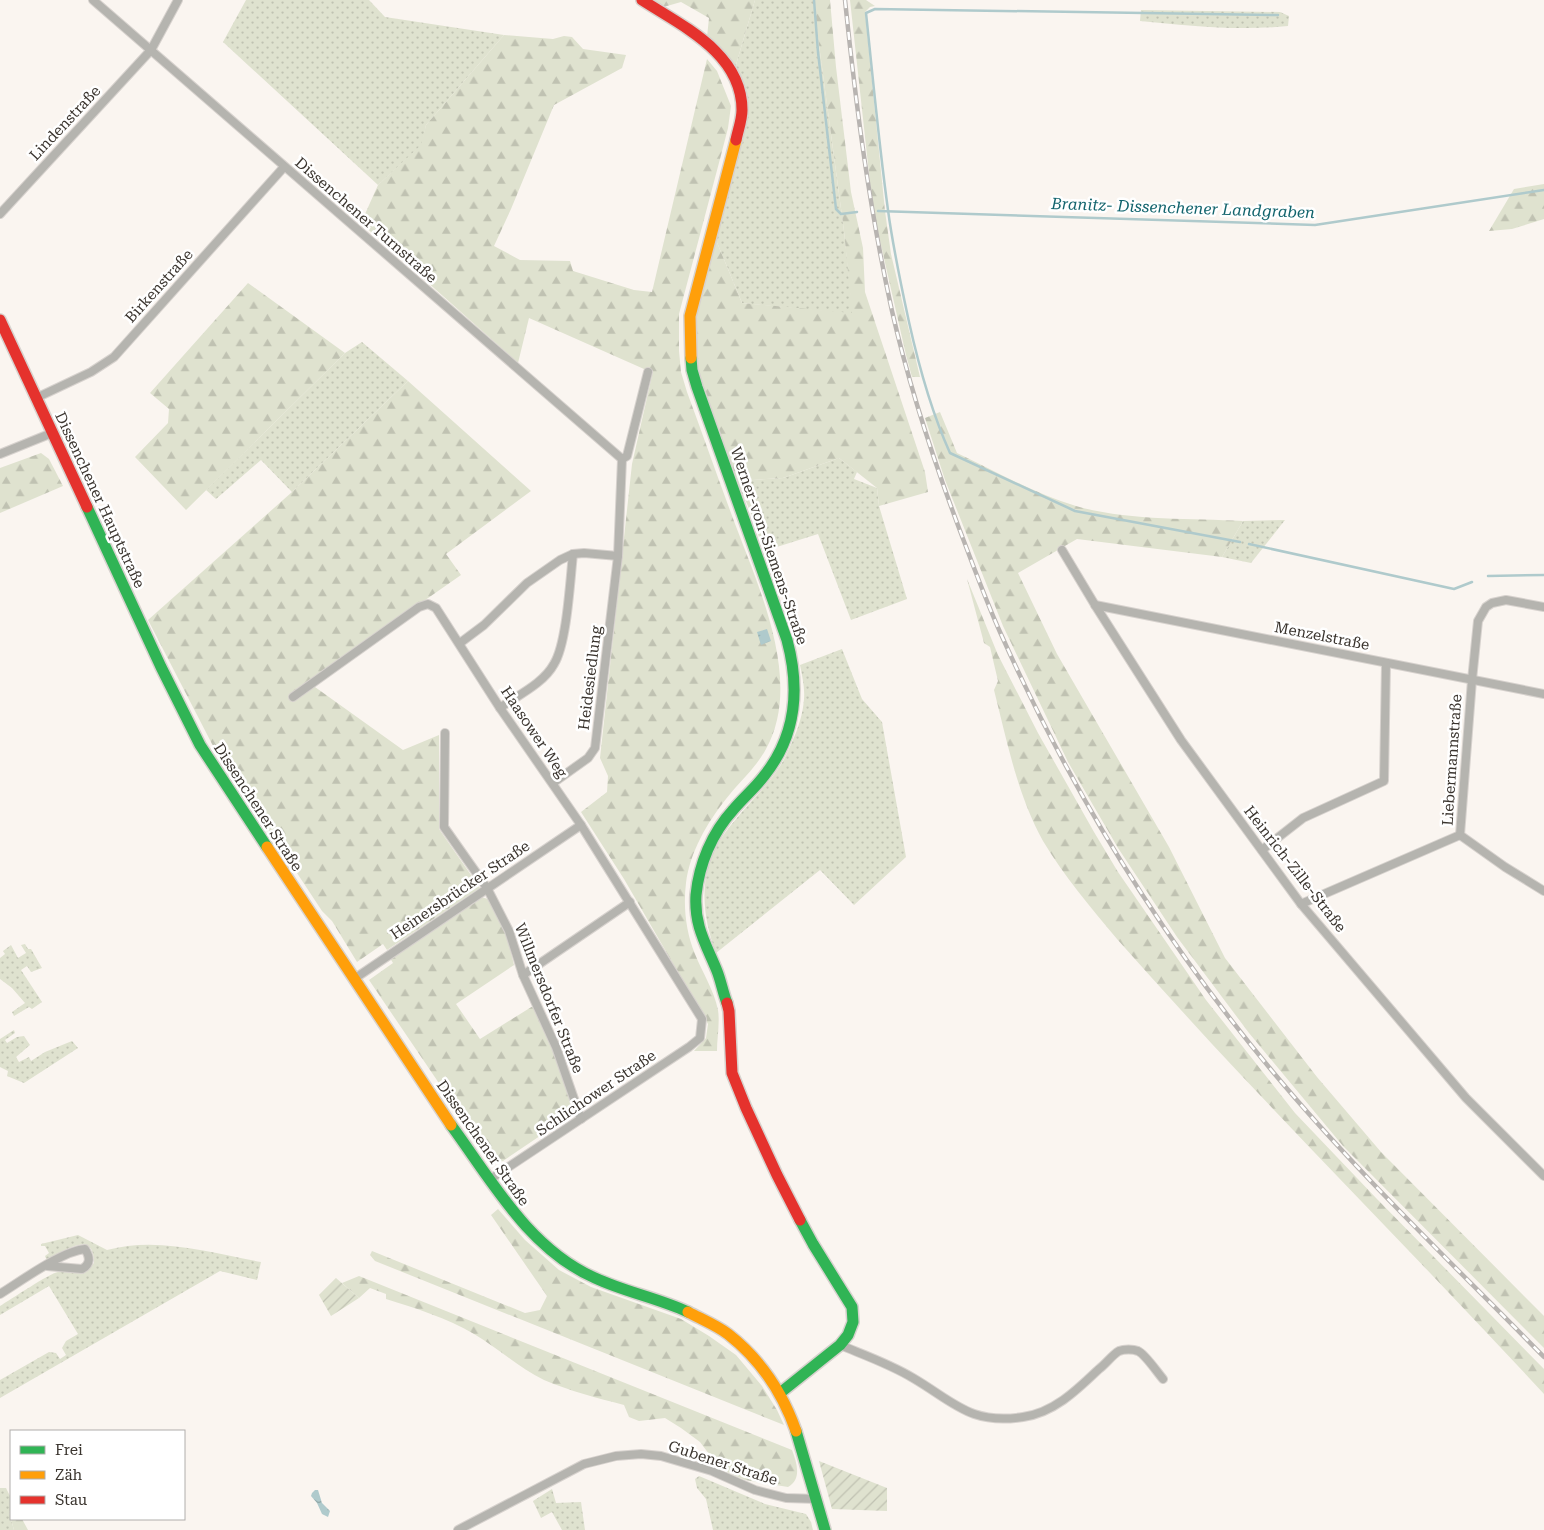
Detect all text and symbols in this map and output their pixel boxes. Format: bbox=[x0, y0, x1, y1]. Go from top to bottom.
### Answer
street label: Lindenstraße bbox=[26, 82, 104, 164]
street label: Dissenchener Turnstraße bbox=[291, 153, 441, 287]
water label: Branitz- Dissenchener Landgraben bbox=[1050, 194, 1315, 222]
street label: Birkenstraße bbox=[121, 246, 197, 326]
street label: Dissenchener Hauptstraße bbox=[51, 409, 149, 591]
street label: Werner-von-Siemens-Straße bbox=[727, 445, 811, 647]
street label: Menzelstraße bbox=[1273, 618, 1371, 654]
street label: Heidesiedlung bbox=[575, 624, 605, 731]
street label: Haasower Weg bbox=[497, 683, 571, 781]
street label: Liebermannstraße bbox=[1438, 694, 1466, 826]
street label: Dissenchener Straße bbox=[210, 740, 306, 874]
street label: Heinrich-Zille-Straße bbox=[1240, 802, 1350, 936]
street label: Heinersbrücker Straße bbox=[387, 837, 533, 943]
street label: Willmersdorfer Straße bbox=[511, 920, 587, 1076]
street label: Schlichower Straße bbox=[533, 1046, 659, 1140]
street label: Dissenchener Straße bbox=[433, 1077, 533, 1209]
legend bbox=[10, 1430, 185, 1520]
street label: Gubener Straße bbox=[666, 1437, 780, 1489]
text: Frei bbox=[55, 1441, 83, 1459]
text: Zäh bbox=[55, 1466, 83, 1484]
text: Stau bbox=[55, 1491, 88, 1509]

